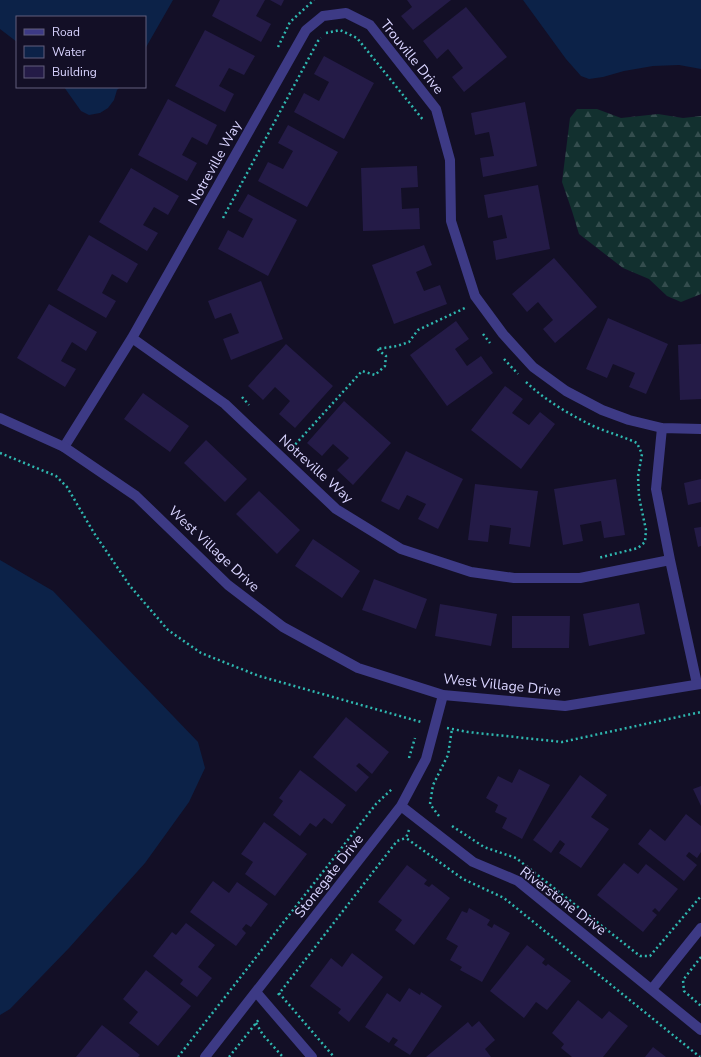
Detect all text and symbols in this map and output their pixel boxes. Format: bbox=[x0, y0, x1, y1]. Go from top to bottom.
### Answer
legend bbox=[16, 16, 146, 88]
street label: Trouville Drive bbox=[376, 16, 448, 98]
text: Road bbox=[52, 24, 80, 40]
text: Water bbox=[52, 44, 86, 60]
text: Building bbox=[52, 64, 97, 80]
street label: Notreville Way bbox=[184, 117, 247, 209]
street label: Notreville Way bbox=[275, 430, 358, 508]
street label: West Village Drive bbox=[164, 502, 264, 596]
street label: West Village Drive bbox=[442, 669, 562, 701]
street label: Stonegate Drive bbox=[290, 830, 368, 922]
street label: Riverstone Drive bbox=[516, 862, 610, 940]

